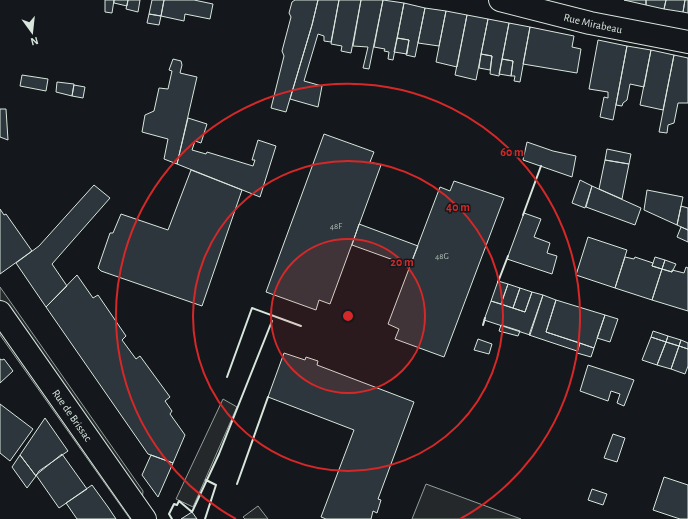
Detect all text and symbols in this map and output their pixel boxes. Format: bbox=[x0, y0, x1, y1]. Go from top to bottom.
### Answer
street label: Rue Mirabeau bbox=[563, 11, 624, 35]
north arrow bbox=[12, 12, 52, 52]
text: N bbox=[29, 35, 40, 47]
text: 60 m bbox=[500, 146, 524, 158]
text: 40 m bbox=[446, 201, 470, 213]
house number: 48F bbox=[330, 222, 342, 231]
house number: 48G bbox=[435, 252, 449, 261]
text: 20 m bbox=[390, 256, 414, 268]
centre of rings bbox=[341, 309, 355, 323]
street label: Rue de Brissac bbox=[50, 387, 95, 444]

